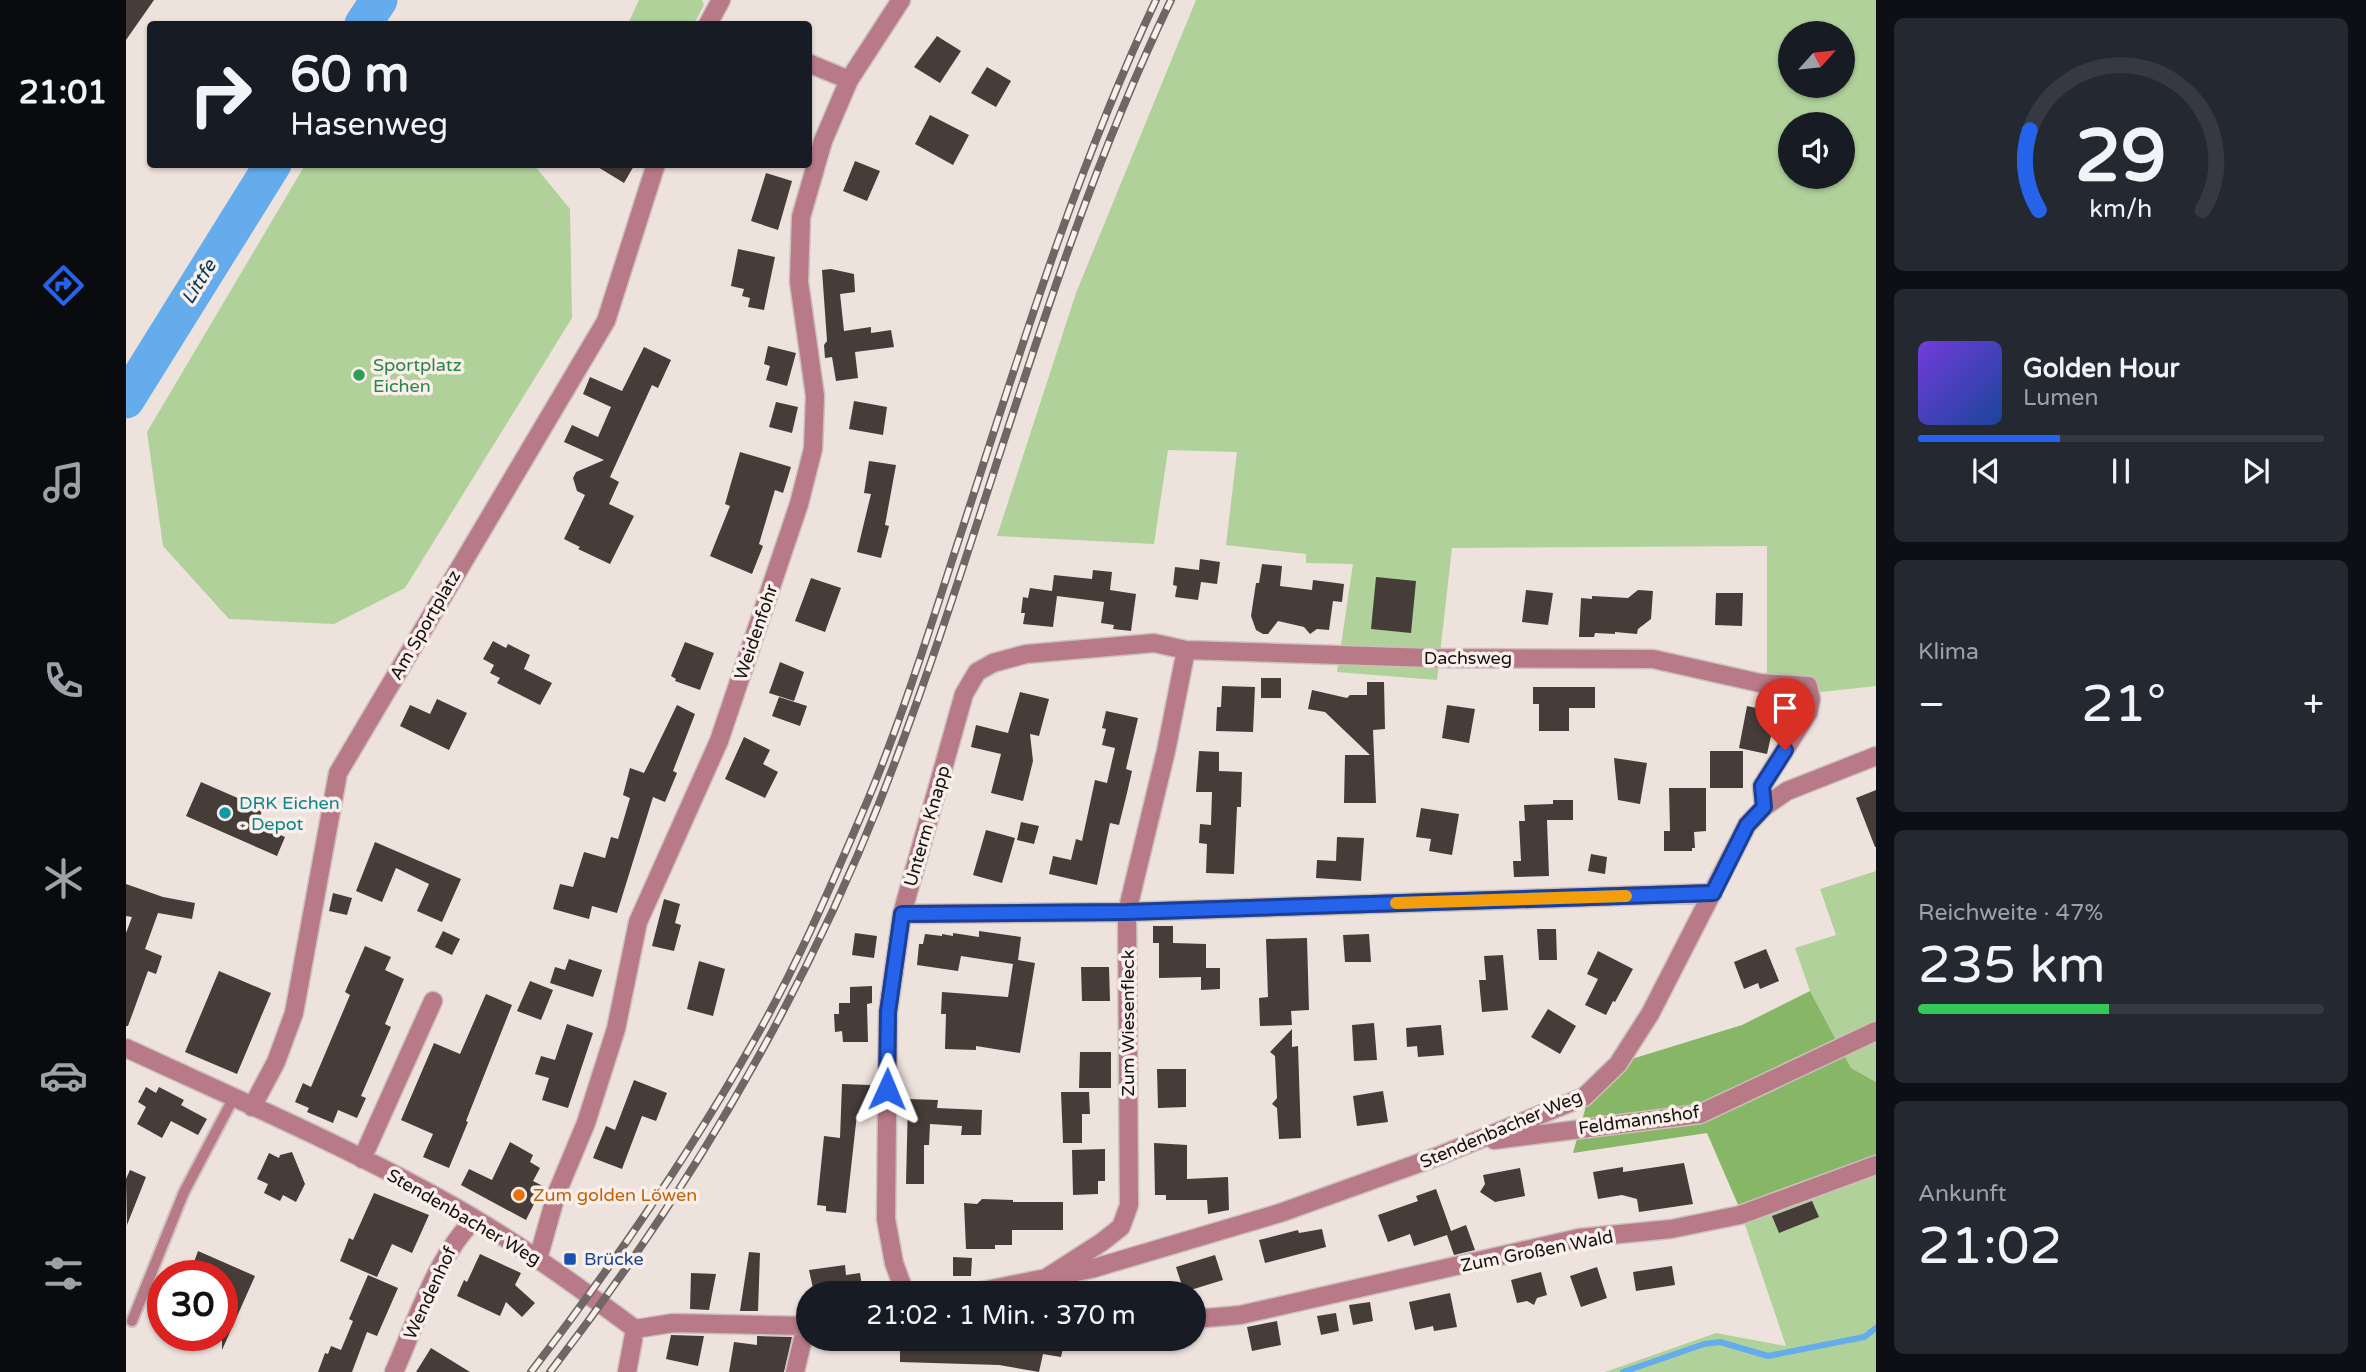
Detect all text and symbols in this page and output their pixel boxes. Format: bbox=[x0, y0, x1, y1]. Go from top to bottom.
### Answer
north arrow bbox=[1778, 21, 1855, 98]
map controls bbox=[1778, 21, 1855, 189]
text: 60 m bbox=[290, 46, 409, 105]
icon: right bbox=[175, 49, 266, 140]
text: 21:01 bbox=[19, 74, 107, 112]
text: Hasenweg bbox=[290, 106, 448, 144]
button: sound bbox=[1778, 112, 1855, 189]
text: 29 bbox=[2075, 114, 2167, 202]
text: km/h bbox=[2090, 194, 2152, 224]
water label: Littfe bbox=[177, 255, 222, 308]
icon: directions bbox=[39, 261, 88, 310]
text: Golden Hour bbox=[2023, 353, 2180, 384]
place label: Sportplatz Eichen bbox=[373, 354, 462, 397]
marker: Sportplatz Eichen bbox=[351, 367, 367, 383]
text: Lumen bbox=[2023, 384, 2098, 412]
icon: previous bbox=[1967, 452, 2005, 490]
icon: pause bbox=[2102, 452, 2140, 490]
icon: next bbox=[2237, 452, 2275, 490]
icon: music bbox=[39, 458, 88, 507]
street label: Am Sportplatz bbox=[385, 566, 465, 684]
street label: Weidenfohr bbox=[729, 581, 783, 683]
text: Klima bbox=[1918, 638, 1979, 666]
street label: Dachsweg bbox=[1424, 647, 1512, 669]
icon: phone bbox=[39, 656, 88, 705]
text: 21° bbox=[2081, 673, 2166, 736]
pin bbox=[1755, 678, 1815, 750]
text: − bbox=[1918, 682, 1945, 728]
text: + bbox=[2303, 682, 2324, 728]
icon: arrive bbox=[1766, 689, 1804, 727]
street label: Unterm Knapp bbox=[899, 763, 955, 889]
place label: DRK Eichen - Depot bbox=[239, 792, 340, 835]
marker: DRK Eichen - Depot bbox=[217, 805, 233, 821]
icon: climate bbox=[39, 854, 88, 903]
text: Reichweite · 47% bbox=[1918, 899, 2103, 927]
text: 235 km bbox=[1918, 934, 2106, 997]
street label: Zum Wiesenfleck bbox=[1117, 949, 1139, 1096]
icon: car bbox=[39, 1051, 88, 1100]
position arrow bbox=[850, 1052, 924, 1126]
street label: Stendenbacher Weg bbox=[1417, 1085, 1585, 1173]
street label: Feldmannshof bbox=[1577, 1101, 1701, 1139]
street label: Stendenbacher Weg bbox=[383, 1164, 545, 1270]
text: Ankunft bbox=[1918, 1180, 2007, 1208]
place label: Zum golden Löwen bbox=[533, 1184, 697, 1206]
marker: Zum golden Löwen bbox=[511, 1187, 527, 1203]
text: 21:02 bbox=[1918, 1215, 2062, 1278]
street label: Zum Großen Wald bbox=[1459, 1225, 1615, 1277]
street label: Wendenhof bbox=[399, 1243, 461, 1343]
place label: Brücke bbox=[584, 1248, 644, 1270]
icon: filters bbox=[39, 1249, 88, 1298]
marker: Brücke bbox=[562, 1251, 578, 1267]
speed limit sign: 30 bbox=[147, 1260, 238, 1351]
text: 21:02 · 1 Min. · 370 m bbox=[866, 1300, 1136, 1331]

